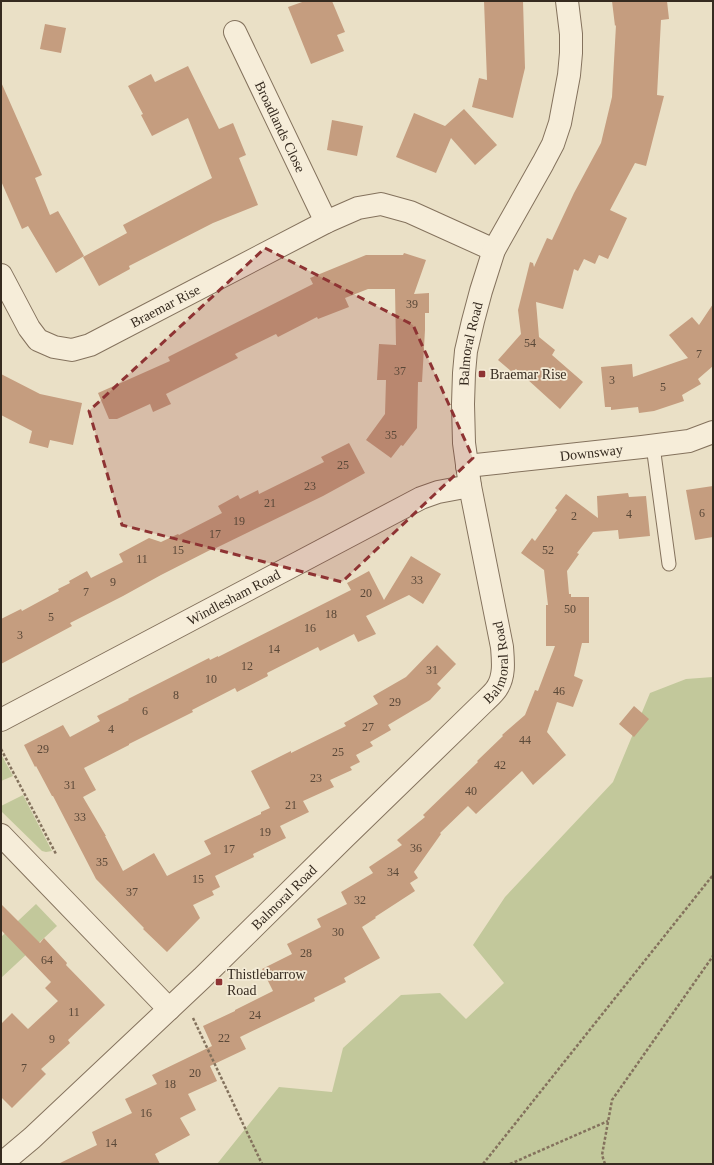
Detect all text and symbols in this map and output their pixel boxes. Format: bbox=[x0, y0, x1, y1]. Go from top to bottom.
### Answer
street label: Broadlands Close bbox=[252, 79, 309, 175]
street label: Braemar Rise bbox=[128, 282, 203, 330]
house number: 39 bbox=[406, 297, 418, 311]
street label: Balmoral Road bbox=[456, 300, 485, 386]
house number: 54 bbox=[524, 336, 536, 350]
house number: 7 bbox=[696, 347, 702, 361]
house number: 37 bbox=[394, 364, 406, 378]
place label: Braemar Rise bbox=[490, 367, 567, 382]
marker: Braemar Rise bbox=[477, 369, 487, 379]
house number: 3 bbox=[609, 373, 615, 387]
house number: 5 bbox=[660, 380, 666, 394]
house number: 35 bbox=[385, 428, 397, 442]
street label: Downsway bbox=[559, 442, 623, 463]
house number: 25 bbox=[337, 458, 349, 472]
house number: 23 bbox=[304, 479, 316, 493]
house number: 21 bbox=[264, 496, 276, 510]
house number: 6 bbox=[699, 506, 705, 520]
house number: 4 bbox=[626, 507, 632, 521]
house number: 2 bbox=[571, 509, 577, 523]
house number: 19 bbox=[233, 514, 245, 528]
house number: 17 bbox=[209, 527, 221, 541]
house number: 15 bbox=[172, 543, 184, 557]
house number: 52 bbox=[542, 543, 554, 557]
house number: 11 bbox=[136, 552, 148, 566]
street label: Windlesham Road bbox=[184, 566, 283, 628]
house number: 33 bbox=[411, 573, 423, 587]
house number: 9 bbox=[110, 575, 116, 589]
house number: 7 bbox=[83, 585, 89, 599]
house number: 20 bbox=[360, 586, 372, 600]
house number: 50 bbox=[564, 602, 576, 616]
house number: 18 bbox=[325, 607, 337, 621]
house number: 5 bbox=[48, 610, 54, 624]
street label: Balmoral Road bbox=[480, 620, 511, 706]
house number: 16 bbox=[304, 621, 316, 635]
house number: 3 bbox=[17, 628, 23, 642]
house number: 14 bbox=[268, 642, 280, 656]
house number: 12 bbox=[241, 659, 253, 673]
house number: 31 bbox=[426, 663, 438, 677]
house number: 10 bbox=[205, 672, 217, 686]
house number: 46 bbox=[553, 684, 565, 698]
house number: 8 bbox=[173, 688, 179, 702]
house number: 29 bbox=[389, 695, 401, 709]
house number: 6 bbox=[142, 704, 148, 718]
house number: 27 bbox=[362, 720, 374, 734]
house number: 4 bbox=[108, 722, 114, 736]
house number: 44 bbox=[519, 733, 531, 747]
house number: 29 bbox=[37, 742, 49, 756]
house number: 25 bbox=[332, 745, 344, 759]
house number: 42 bbox=[494, 758, 506, 772]
house number: 23 bbox=[310, 771, 322, 785]
house number: 31 bbox=[64, 778, 76, 792]
house number: 40 bbox=[465, 784, 477, 798]
house number: 21 bbox=[285, 798, 297, 812]
house number: 33 bbox=[74, 810, 86, 824]
house number: 19 bbox=[259, 825, 271, 839]
house number: 36 bbox=[410, 841, 422, 855]
house number: 17 bbox=[223, 842, 235, 856]
house number: 35 bbox=[96, 855, 108, 869]
street label: Balmoral Road bbox=[248, 862, 320, 932]
house number: 34 bbox=[387, 865, 399, 879]
house number: 15 bbox=[192, 872, 204, 886]
house number: 37 bbox=[126, 885, 138, 899]
house number: 32 bbox=[354, 893, 366, 907]
house number: 30 bbox=[332, 925, 344, 939]
house number: 28 bbox=[300, 946, 312, 960]
house number: 64 bbox=[41, 953, 53, 967]
place label: Thistlebarrow Road bbox=[227, 967, 306, 998]
marker: Thistlebarrow Road bbox=[214, 977, 224, 987]
house number: 11 bbox=[68, 1005, 80, 1019]
house number: 24 bbox=[249, 1008, 261, 1022]
house number: 22 bbox=[218, 1031, 230, 1045]
house number: 9 bbox=[49, 1032, 55, 1046]
house number: 7 bbox=[21, 1061, 27, 1075]
house number: 20 bbox=[189, 1066, 201, 1080]
house number: 18 bbox=[164, 1077, 176, 1091]
house number: 16 bbox=[140, 1106, 152, 1120]
house number: 14 bbox=[105, 1136, 117, 1150]

